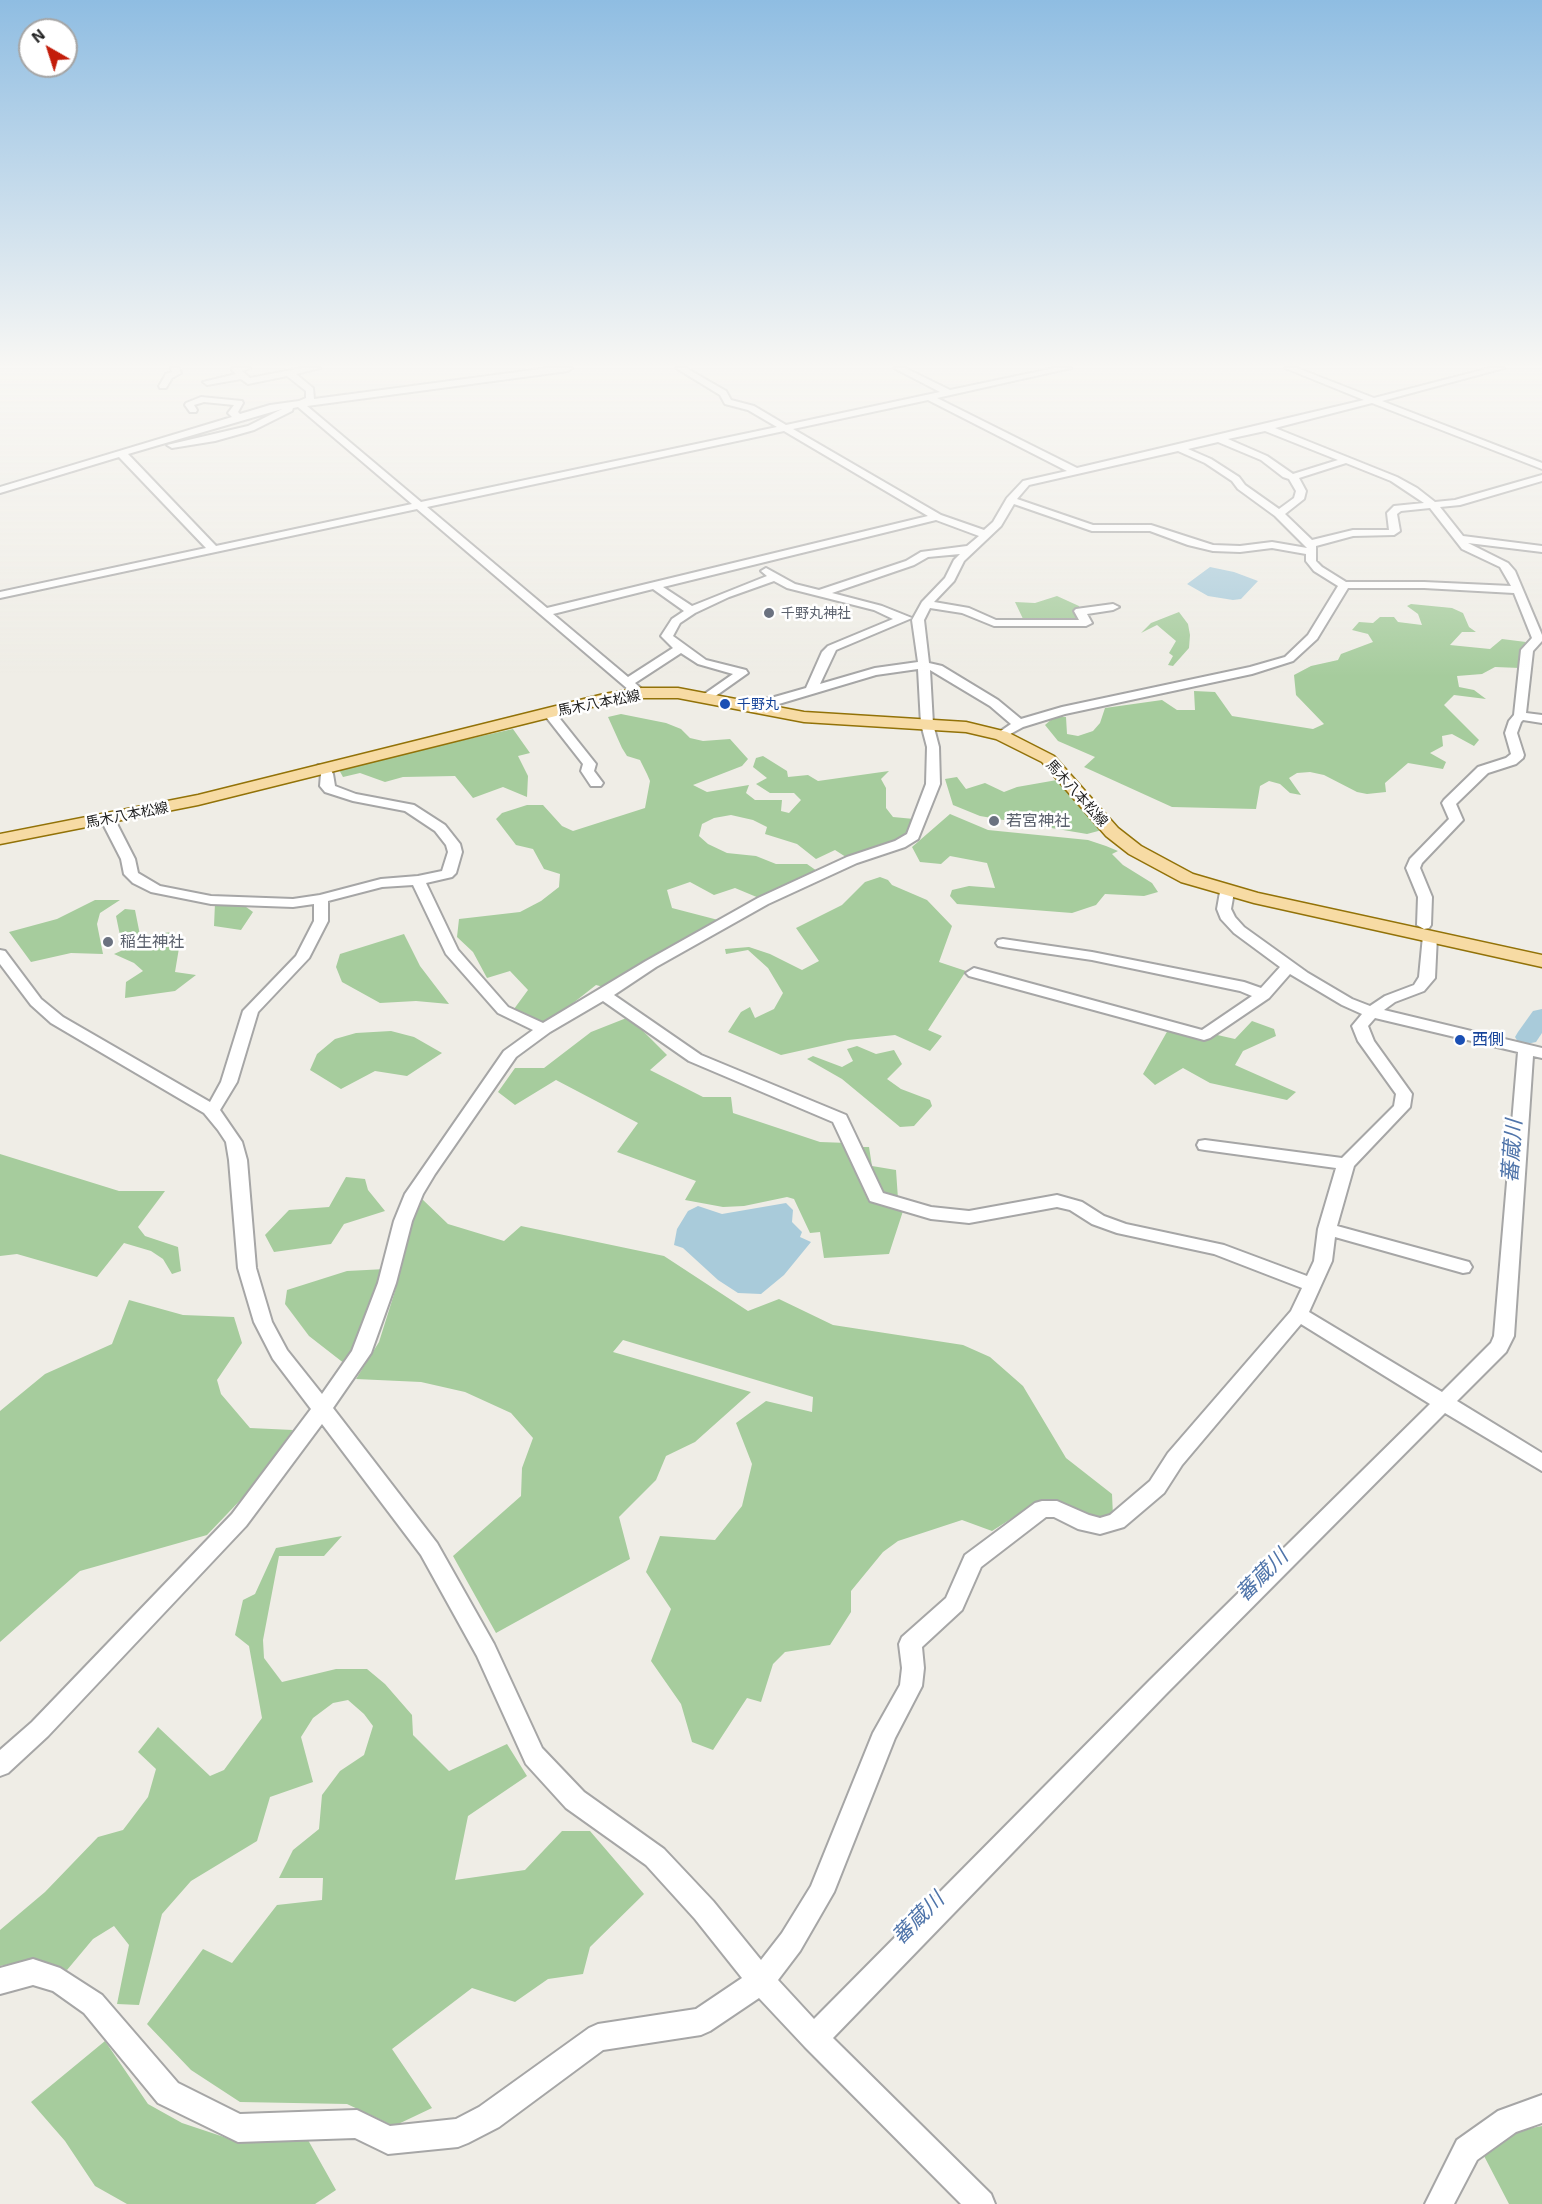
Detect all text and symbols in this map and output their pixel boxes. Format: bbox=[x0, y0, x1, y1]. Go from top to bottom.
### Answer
north arrow bbox=[18, 18, 78, 78]
text: N bbox=[27, 24, 48, 46]
place label: 千野丸神社 bbox=[781, 605, 851, 621]
marker: 千野丸神社 bbox=[762, 606, 776, 620]
street label: 馬木八本松線 bbox=[556, 687, 642, 719]
place label: 千野丸 bbox=[737, 696, 779, 712]
marker: 千野丸 bbox=[718, 697, 732, 711]
street label: 馬木八本松線 bbox=[1043, 756, 1111, 830]
street label: 馬木八本松線 bbox=[84, 799, 170, 831]
place label: 若宮神社 bbox=[1006, 811, 1070, 831]
marker: 若宮神社 bbox=[987, 814, 1001, 828]
place label: 稲生神社 bbox=[120, 932, 184, 952]
marker: 稲生神社 bbox=[101, 935, 115, 949]
place label: 西側 bbox=[1472, 1030, 1504, 1050]
marker: 西側 bbox=[1453, 1033, 1467, 1047]
water label: 蕃蔵川 bbox=[1497, 1119, 1527, 1183]
water label: 蕃蔵川 bbox=[1231, 1544, 1293, 1606]
water label: 蕃蔵川 bbox=[887, 1887, 949, 1949]

